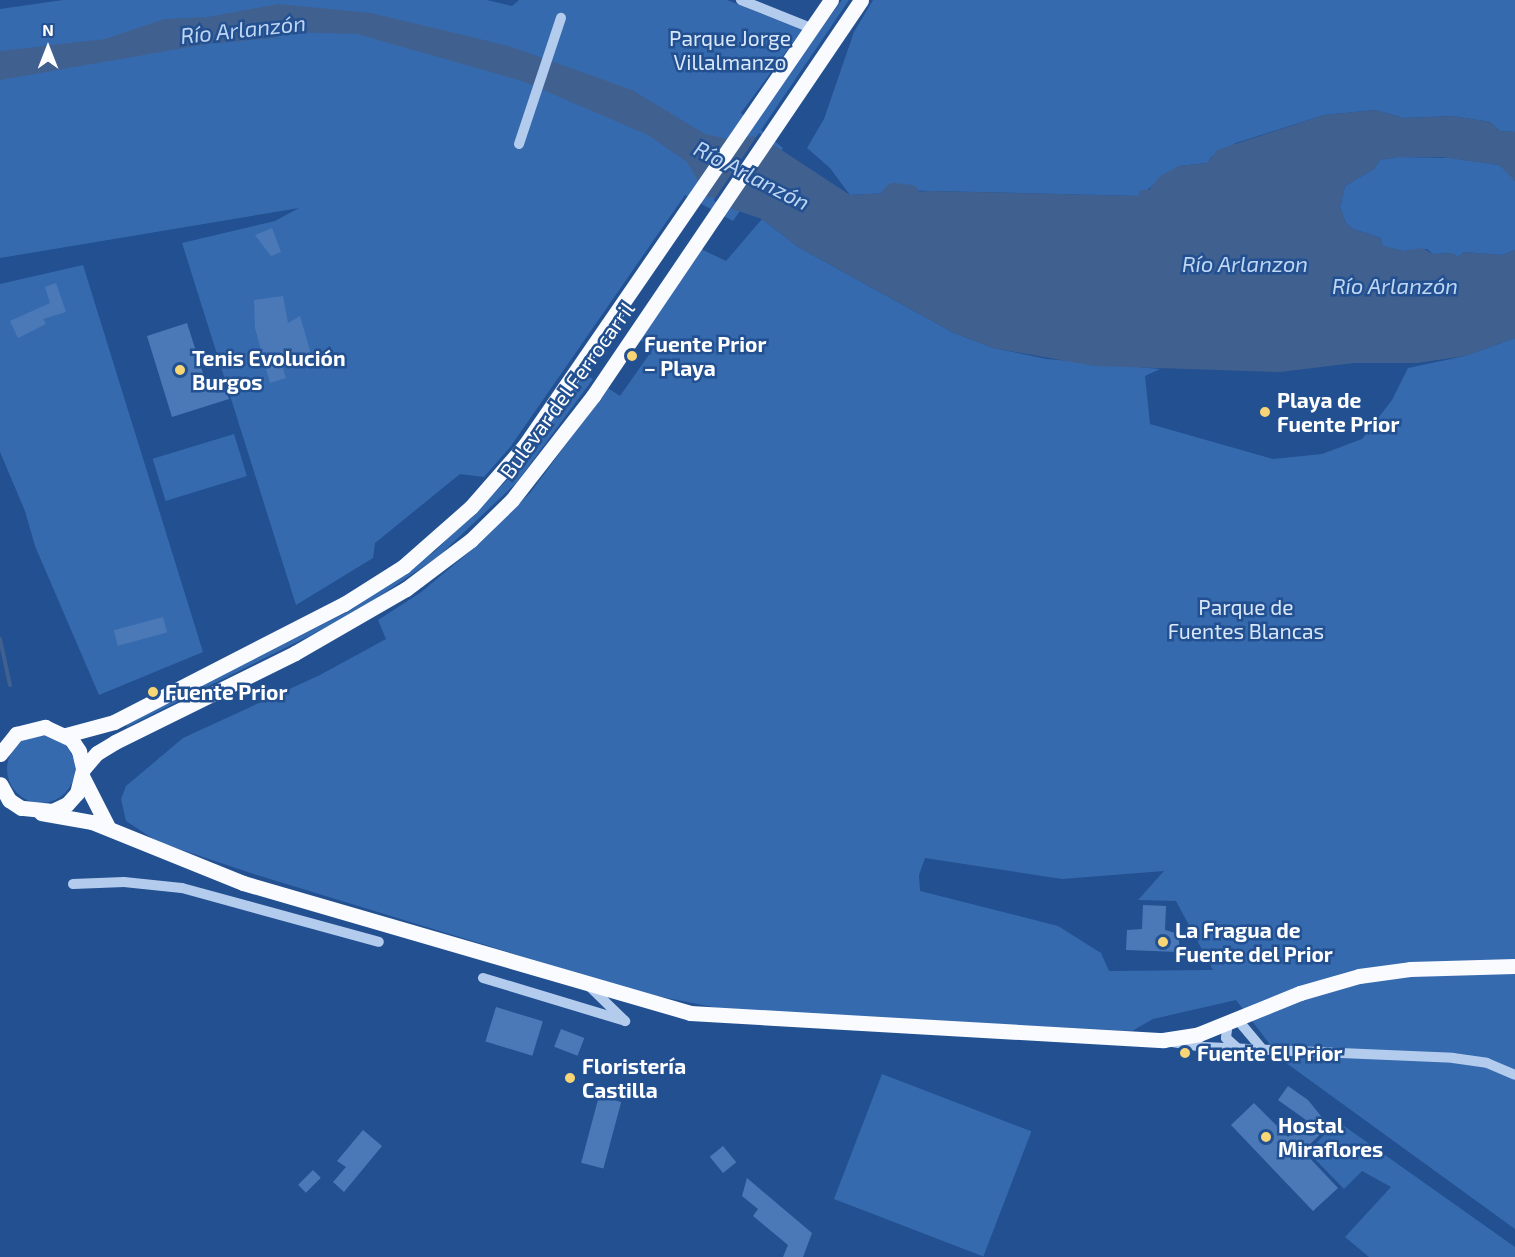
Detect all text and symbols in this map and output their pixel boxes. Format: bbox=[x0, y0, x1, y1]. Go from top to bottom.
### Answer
water label: Río Arlanzón bbox=[179, 9, 307, 49]
north arrow bbox=[18, 18, 78, 78]
text: N bbox=[42, 20, 54, 39]
park label: Parque Jorge Villalmanzo bbox=[669, 25, 791, 75]
water label: Río Arlanzón bbox=[690, 134, 814, 216]
water label: Río Arlanzon bbox=[1182, 251, 1308, 277]
water label: Río Arlanzón bbox=[1332, 273, 1458, 299]
street label: Bulevar del Ferrocarril bbox=[494, 296, 640, 484]
place label: Fuente Prior – Playa bbox=[644, 331, 766, 381]
place label: Tenis Evolución Burgos bbox=[192, 345, 346, 395]
marker: Fuente Prior – Playa bbox=[625, 349, 639, 363]
marker: Tenis Evolución Burgos bbox=[173, 363, 187, 377]
place label: Playa de Fuente Prior bbox=[1277, 387, 1399, 437]
marker: Playa de Fuente Prior bbox=[1258, 405, 1272, 419]
park label: Parque de Fuentes Blancas bbox=[1168, 594, 1324, 644]
place label: Fuente Prior bbox=[165, 679, 287, 705]
marker: Fuente Prior bbox=[146, 685, 160, 699]
place label: La Fragua de Fuente del Prior bbox=[1175, 917, 1333, 967]
marker: La Fragua de Fuente del Prior bbox=[1156, 935, 1170, 949]
place label: Fuente El Prior bbox=[1197, 1040, 1343, 1066]
marker: Fuente El Prior bbox=[1178, 1046, 1192, 1060]
place label: Floristería Castilla bbox=[582, 1053, 686, 1103]
marker: Floristería Castilla bbox=[563, 1071, 577, 1085]
place label: Hostal Miraflores bbox=[1278, 1112, 1383, 1162]
marker: Hostal Miraflores bbox=[1259, 1130, 1273, 1144]

